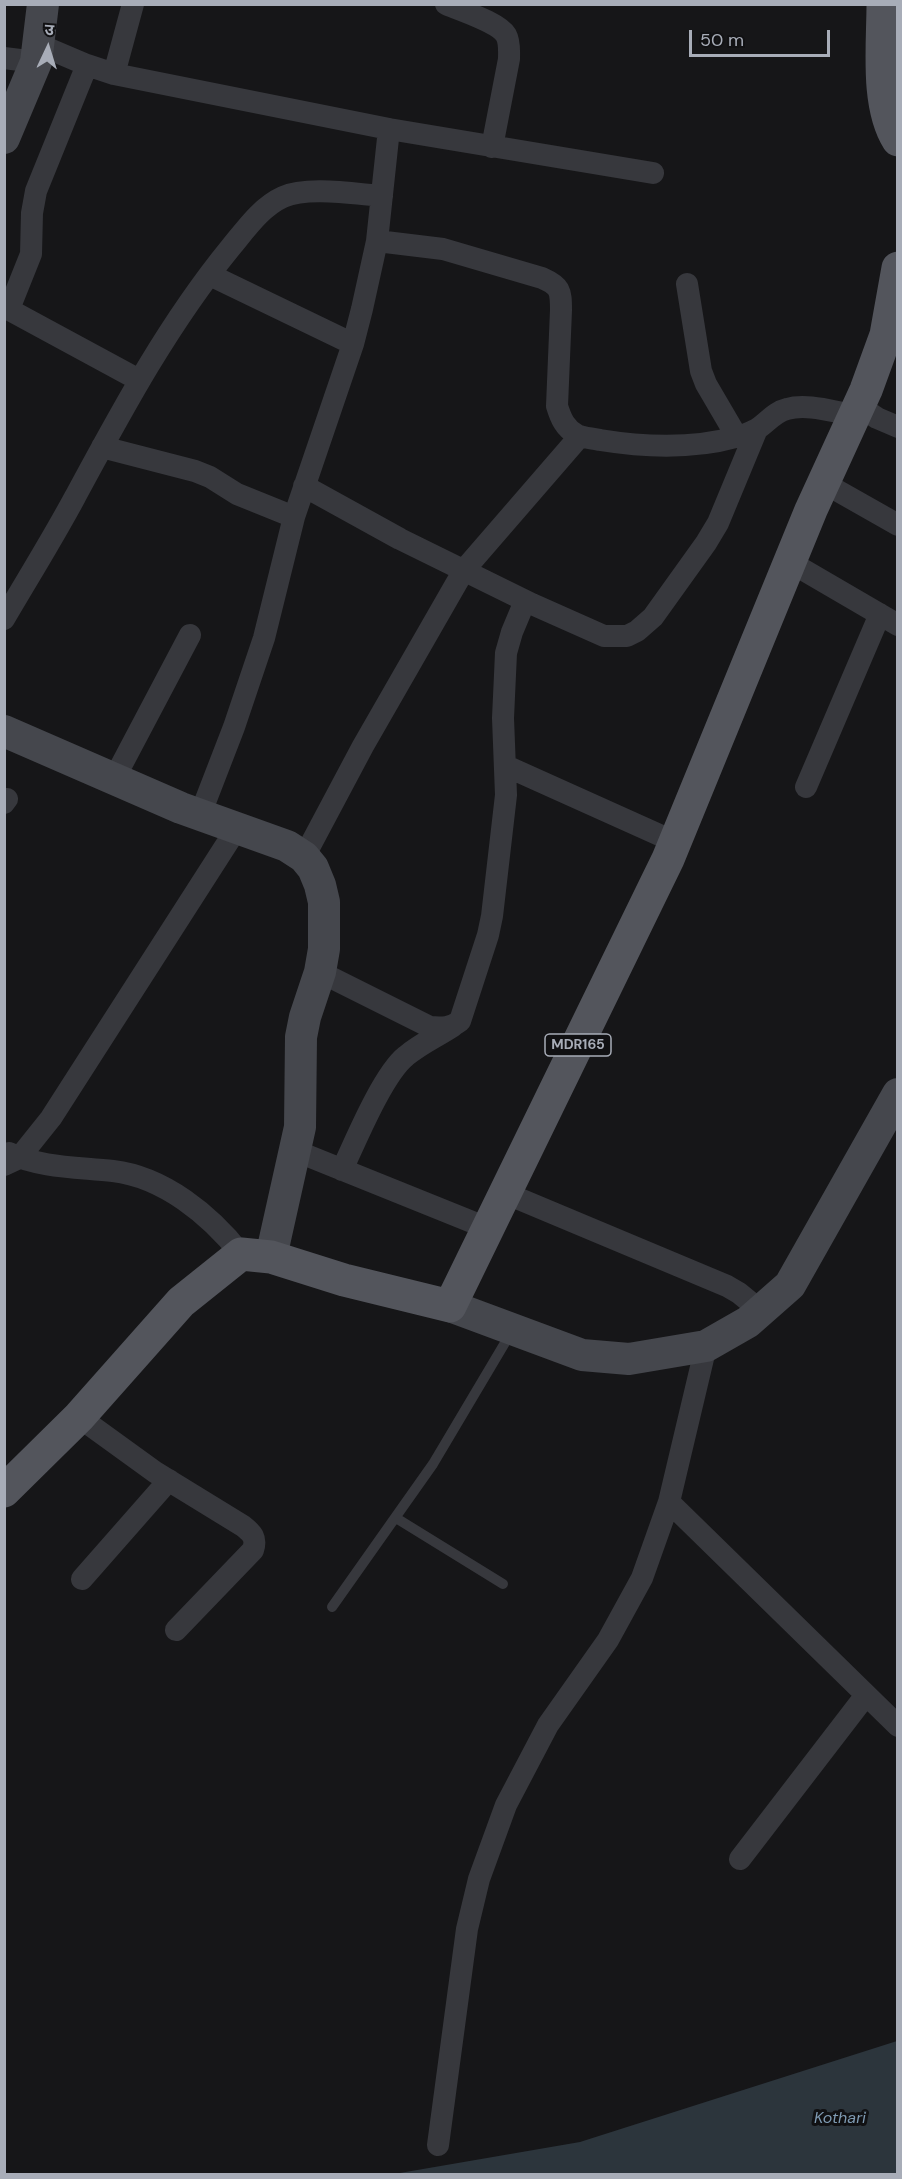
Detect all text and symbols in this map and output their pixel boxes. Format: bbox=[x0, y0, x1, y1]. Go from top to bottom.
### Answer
north arrow bbox=[18, 18, 78, 78]
scale bar bbox=[692, 18, 833, 56]
text: उ bbox=[44, 19, 55, 40]
text: 50 m bbox=[700, 28, 744, 52]
road number: MDR165 bbox=[545, 1034, 611, 1056]
water label: Kothari bbox=[814, 2109, 866, 2129]

